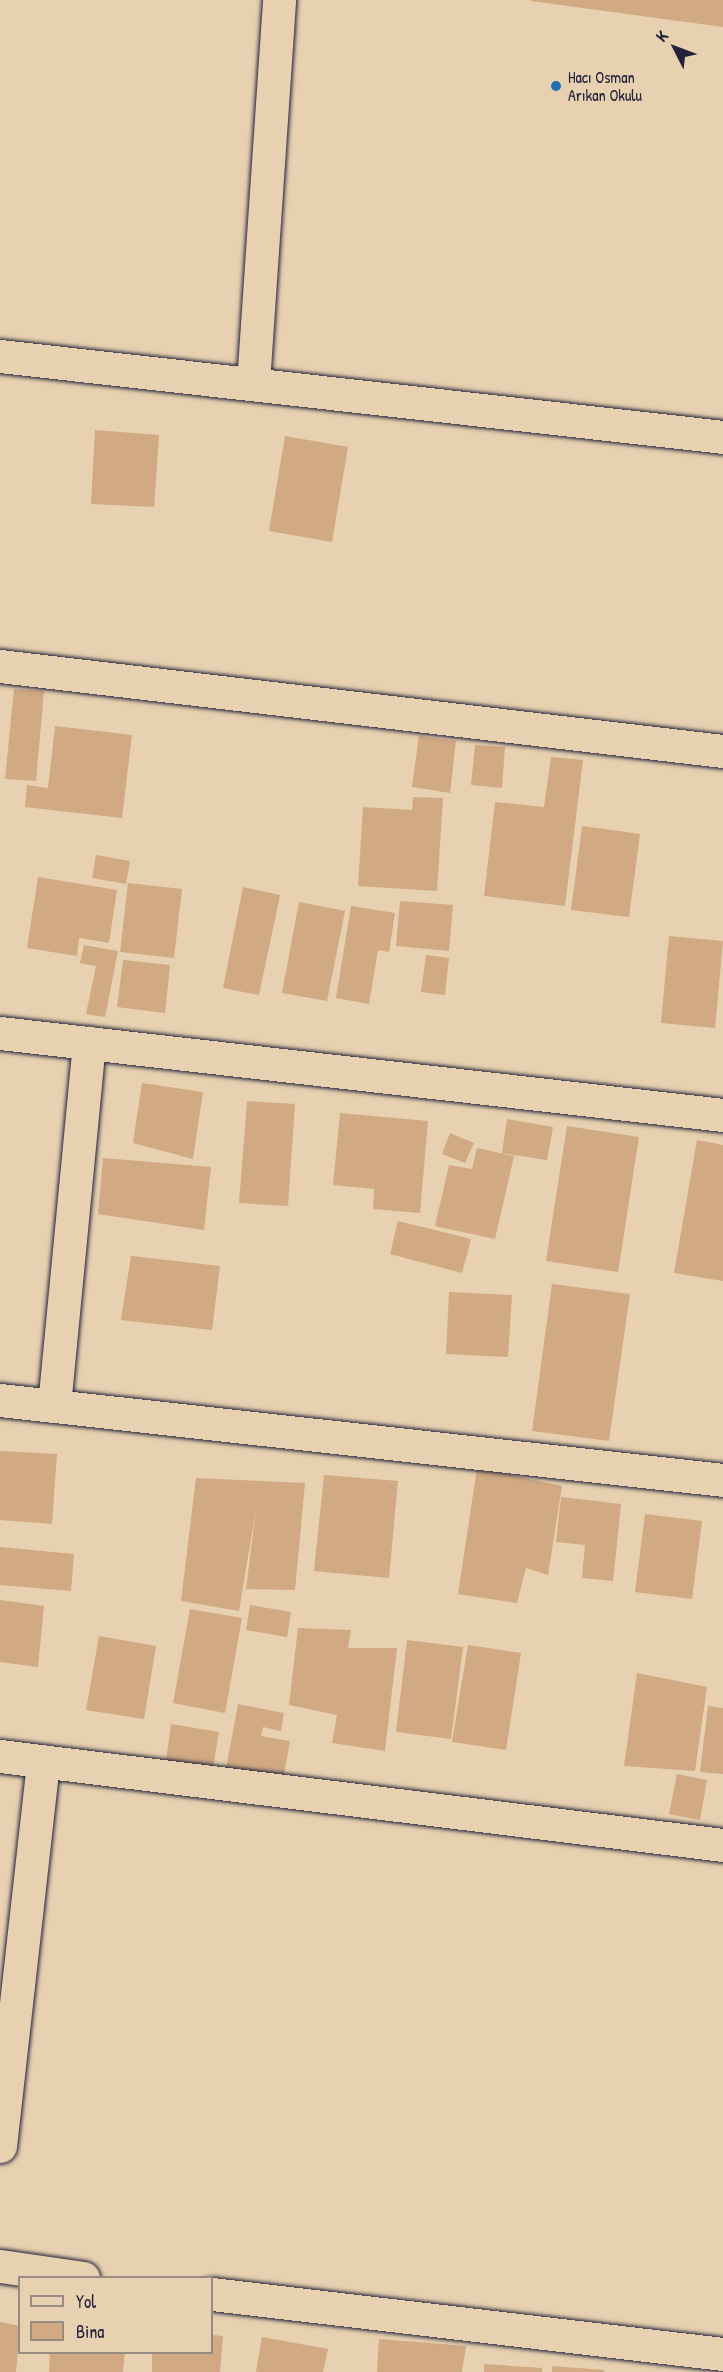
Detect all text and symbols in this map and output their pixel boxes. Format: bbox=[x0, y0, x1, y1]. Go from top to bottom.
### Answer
north arrow bbox=[645, 18, 705, 78]
text: K bbox=[651, 25, 673, 46]
place label: Hacı Osman Arıkan Okulu bbox=[568, 67, 642, 105]
marker: Hacı Osman Arıkan Okulu bbox=[549, 79, 563, 93]
legend bbox=[18, 2276, 213, 2354]
text: Yol bbox=[76, 2289, 96, 2314]
text: Bina bbox=[76, 2319, 104, 2344]

